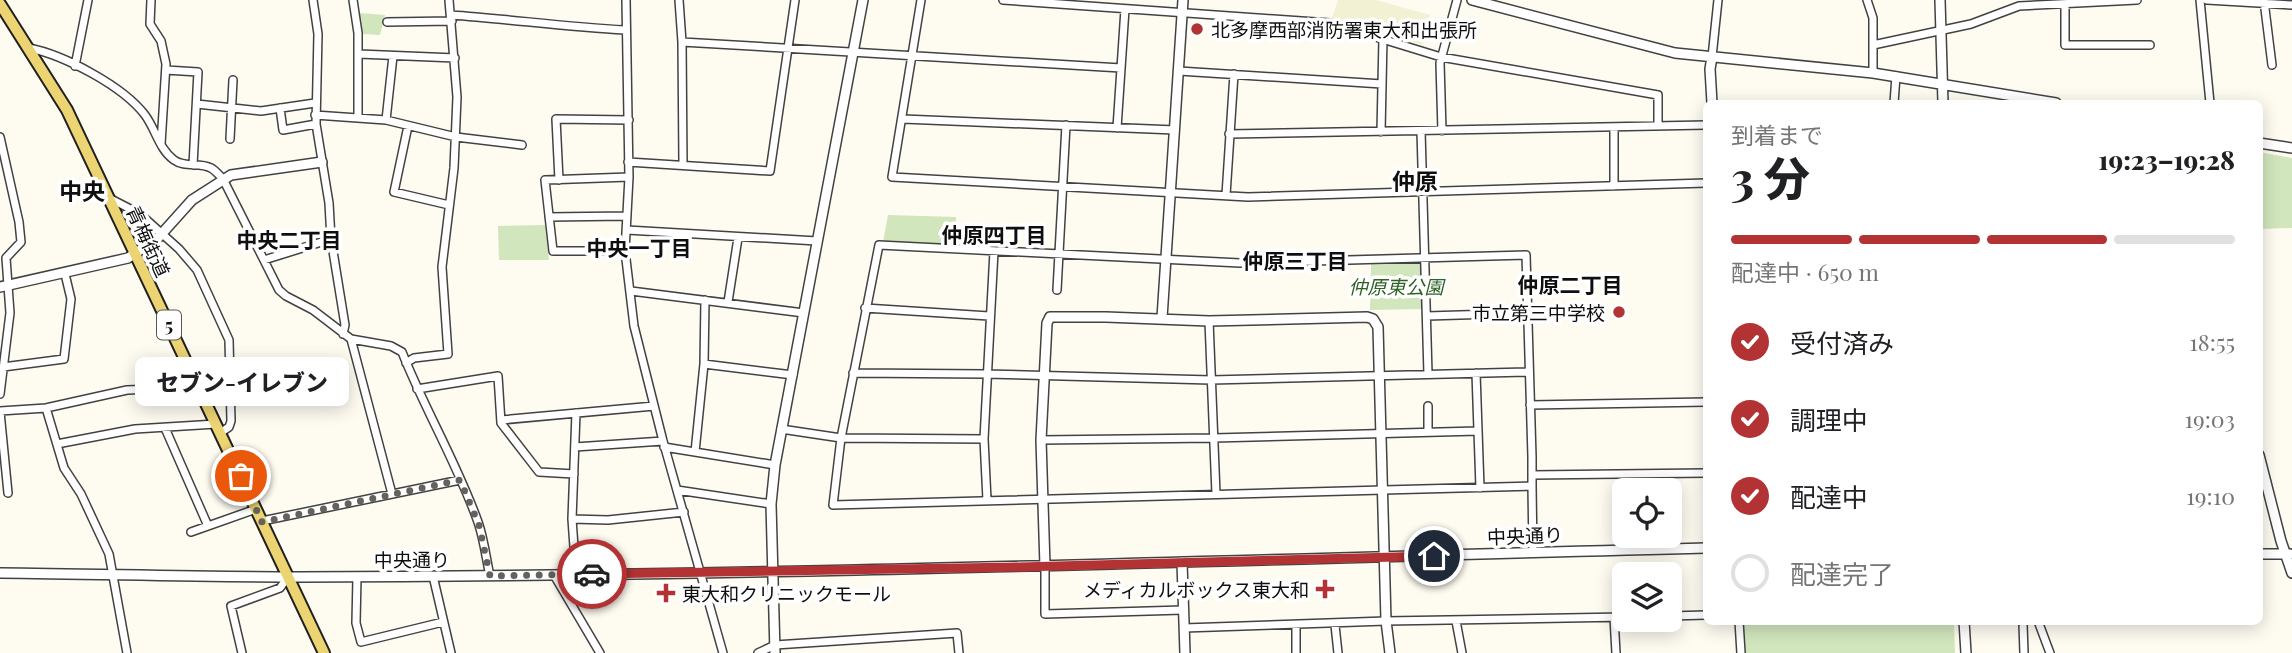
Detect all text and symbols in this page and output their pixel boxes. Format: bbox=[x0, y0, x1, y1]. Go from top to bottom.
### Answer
place label: 北多摩西部消防署東大和出張所 bbox=[1211, 16, 1477, 42]
marker: 北多摩西部消防署東大和出張所 bbox=[1189, 21, 1205, 37]
text: 到着まで bbox=[1731, 119, 1823, 150]
text: 19:23–19:28 bbox=[2098, 142, 2235, 177]
text: 3 分 bbox=[1731, 146, 1810, 208]
district label: 仲原 bbox=[1392, 165, 1438, 196]
district label: 中央 bbox=[59, 175, 105, 206]
street label: 青梅街道 bbox=[121, 201, 177, 281]
district label: 仲原四丁目 bbox=[942, 220, 1047, 248]
district label: 中央二丁目 bbox=[237, 225, 342, 253]
district label: 中央一丁目 bbox=[587, 233, 692, 261]
district label: 仲原三丁目 bbox=[1243, 246, 1348, 274]
text: 配達中 · 650 m bbox=[1731, 256, 1879, 287]
district label: 仲原二丁目 bbox=[1518, 270, 1623, 298]
park label: 仲原東公園 bbox=[1348, 273, 1446, 299]
place label: 市立第三中学校 bbox=[1472, 299, 1605, 325]
marker: 市立第三中学校 bbox=[1611, 304, 1627, 320]
road number: 5 bbox=[157, 310, 181, 340]
icon: check bbox=[1731, 323, 1769, 361]
text: 受付済み bbox=[1790, 325, 1894, 360]
text: 18:55 bbox=[2189, 326, 2235, 357]
callout: セブン-イレブン bbox=[134, 357, 348, 406]
text: セブン-イレブン bbox=[156, 366, 328, 397]
icon: check bbox=[1731, 400, 1769, 438]
text: 調理中 bbox=[1790, 402, 1868, 437]
text: 19:03 bbox=[2184, 403, 2235, 434]
pin bbox=[211, 446, 271, 506]
icon: bag bbox=[222, 457, 260, 495]
icon: check bbox=[1731, 477, 1769, 515]
map controls bbox=[1612, 478, 1682, 632]
button: locate bbox=[1612, 478, 1682, 548]
text: 配達中 bbox=[1790, 479, 1868, 514]
text: 19:10 bbox=[2186, 480, 2235, 511]
street label: 中央通り bbox=[1487, 521, 1563, 549]
pin bbox=[1404, 526, 1464, 586]
icon: home bbox=[1415, 537, 1453, 575]
courier bbox=[557, 539, 627, 609]
street label: 中央通り bbox=[374, 546, 450, 572]
icon: car bbox=[573, 555, 611, 593]
text: 配達完了 bbox=[1790, 556, 1894, 591]
button: layers bbox=[1612, 562, 1682, 632]
place label: メディカルボックス東大和 bbox=[1083, 576, 1309, 602]
marker: メディカルボックス東大和 bbox=[1315, 579, 1335, 599]
place label: 東大和クリニックモール bbox=[682, 580, 891, 606]
marker: 東大和クリニックモール bbox=[656, 583, 676, 603]

